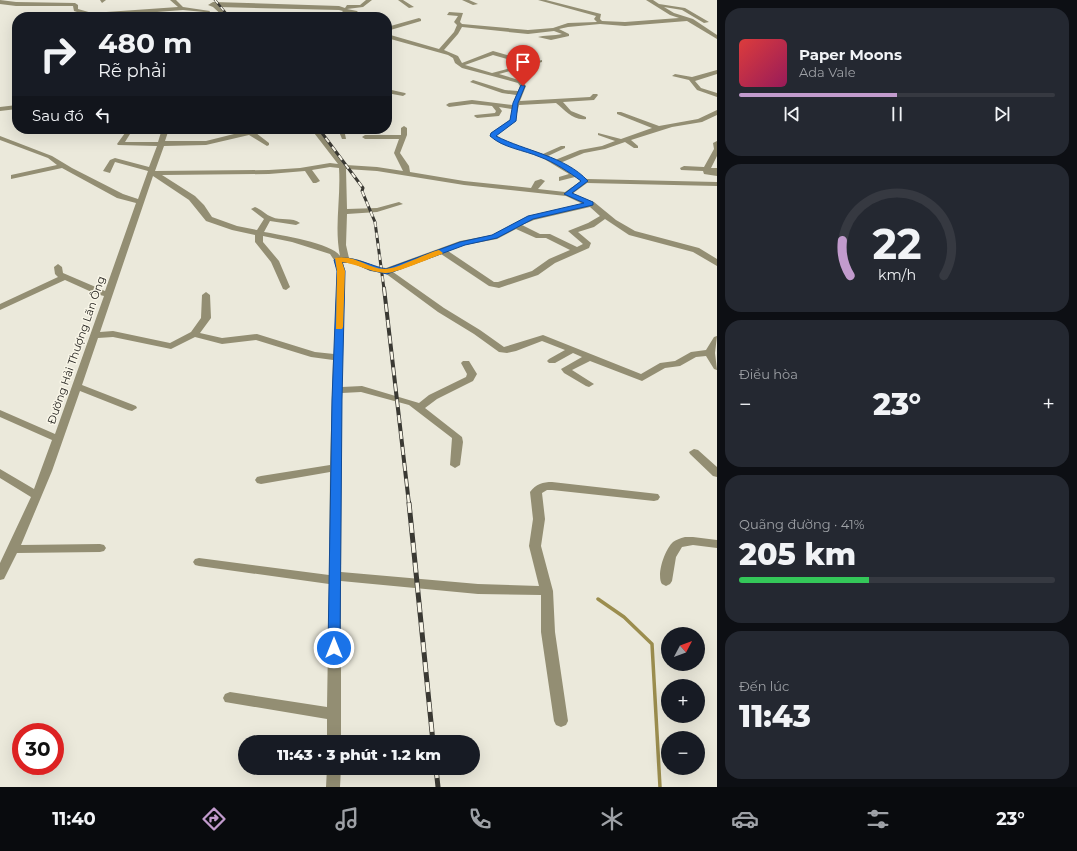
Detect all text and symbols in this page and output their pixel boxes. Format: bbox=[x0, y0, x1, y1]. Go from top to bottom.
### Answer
text: 480 m bbox=[98, 26, 192, 60]
icon: right bbox=[32, 28, 84, 80]
pin bbox=[506, 45, 540, 86]
text: Paper Moons bbox=[799, 45, 902, 64]
icon: arrive bbox=[512, 51, 534, 73]
text: Rẽ phải bbox=[98, 60, 166, 82]
text: Ada Vale bbox=[799, 64, 856, 80]
icon: previous bbox=[781, 103, 803, 125]
icon: pause bbox=[886, 103, 908, 125]
icon: next bbox=[991, 103, 1013, 125]
icon: left bbox=[92, 104, 114, 126]
text: Sau đó bbox=[32, 106, 84, 125]
text: 22 bbox=[872, 218, 922, 268]
text: km/h bbox=[878, 265, 916, 283]
street label: Đường Hải Thượng Lãn Ông bbox=[44, 274, 108, 426]
text: Điều hòa bbox=[739, 366, 798, 382]
text: 23° bbox=[873, 386, 921, 423]
text: − bbox=[739, 391, 752, 418]
text: + bbox=[1042, 391, 1055, 418]
text: Quãng đường · 41% bbox=[739, 516, 864, 532]
text: 205 km bbox=[739, 536, 856, 573]
position arrow bbox=[313, 627, 355, 669]
north arrow bbox=[661, 627, 705, 671]
map controls bbox=[661, 627, 705, 775]
text: Đến lúc bbox=[739, 678, 789, 694]
button: + bbox=[661, 679, 705, 723]
text: 11:43 bbox=[739, 698, 811, 735]
speed limit sign: 30 bbox=[12, 723, 64, 775]
button: − bbox=[661, 731, 705, 775]
text: 11:43 · 3 phút · 1.2 km bbox=[277, 745, 441, 764]
icon: directions bbox=[200, 805, 228, 833]
icon: music bbox=[333, 805, 361, 833]
icon: phone bbox=[466, 805, 494, 833]
icon: climate bbox=[598, 805, 626, 833]
icon: car bbox=[731, 805, 759, 833]
icon: filters bbox=[864, 805, 892, 833]
text: 11:40 bbox=[52, 808, 96, 830]
text: 23° bbox=[996, 808, 1025, 830]

